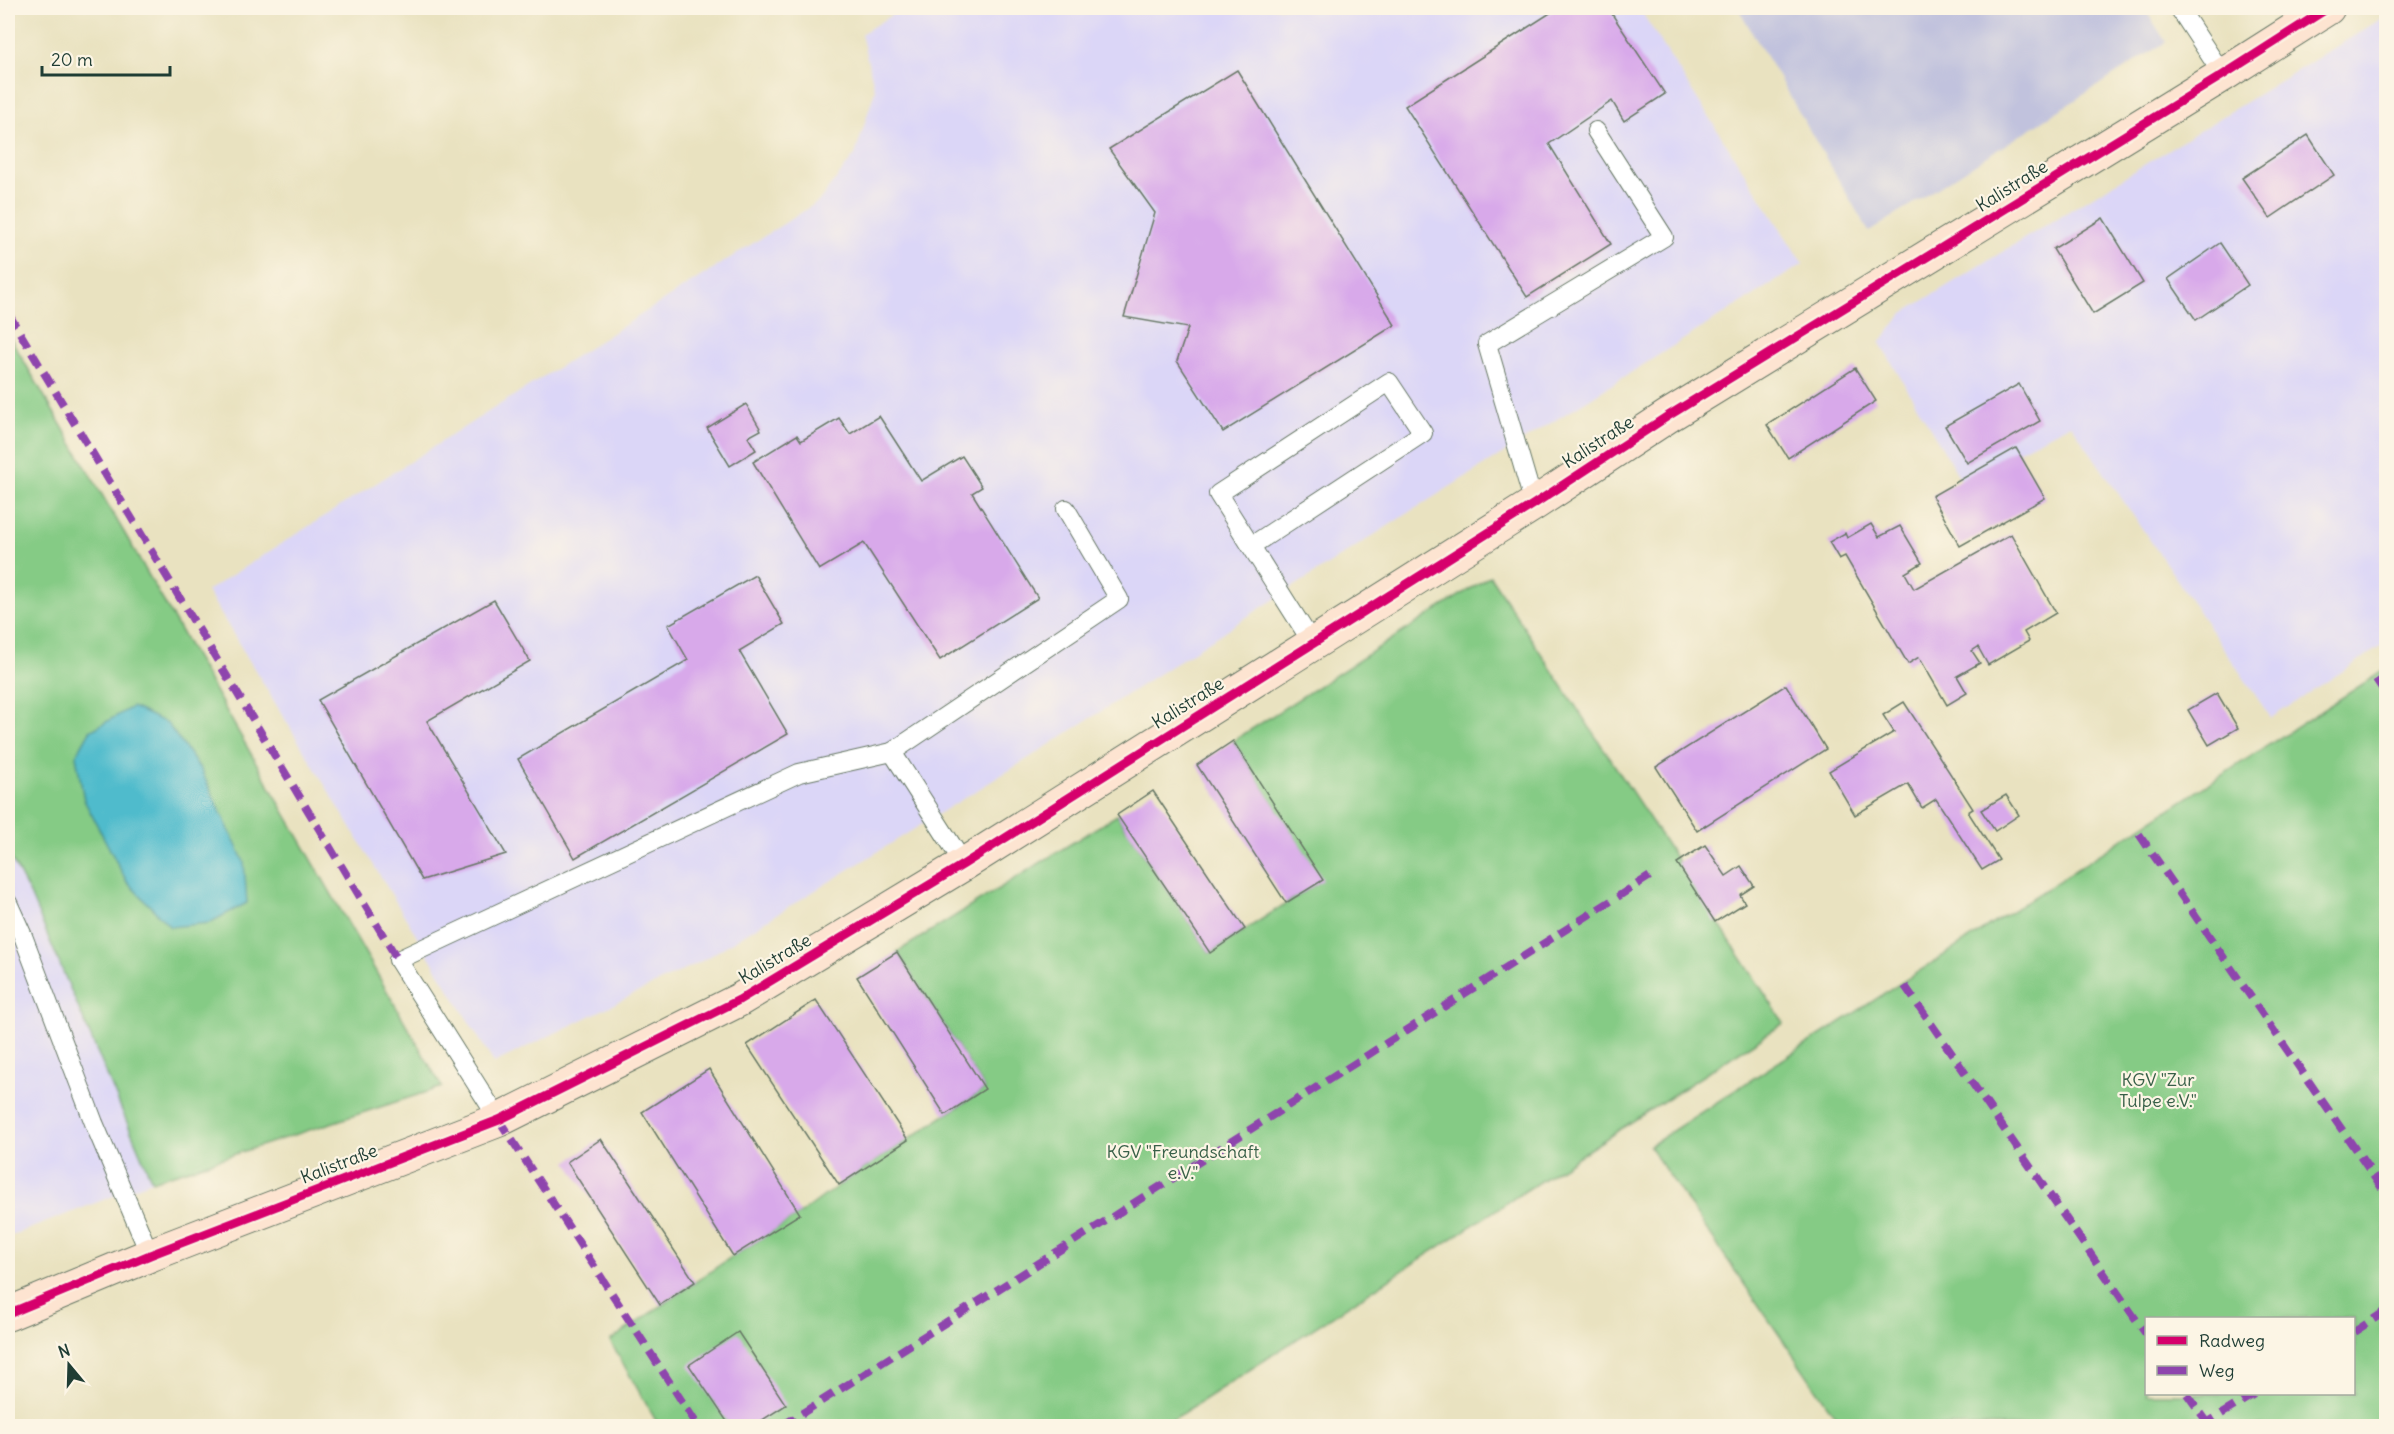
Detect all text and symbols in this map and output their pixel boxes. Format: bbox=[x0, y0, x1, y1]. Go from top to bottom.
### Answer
scale bar bbox=[42, 39, 170, 77]
text: 20 m bbox=[51, 48, 93, 71]
street label: Kalistraße bbox=[1972, 154, 2052, 217]
street label: Kalistraße bbox=[1558, 410, 1638, 473]
street label: Kalistraße bbox=[1148, 671, 1228, 734]
street label: Kalistraße bbox=[734, 928, 815, 989]
park label: KGV "Zur Tulpe e.V." bbox=[2119, 1068, 2197, 1112]
street label: Kalistraße bbox=[297, 1138, 381, 1189]
park label: KGV "Freundschaft e.V." bbox=[1107, 1140, 1259, 1184]
legend bbox=[2145, 1317, 2355, 1395]
text: Radweg bbox=[2199, 1329, 2265, 1352]
north arrow bbox=[39, 1335, 99, 1395]
text: N bbox=[56, 1340, 73, 1362]
text: Weg bbox=[2199, 1359, 2234, 1382]

